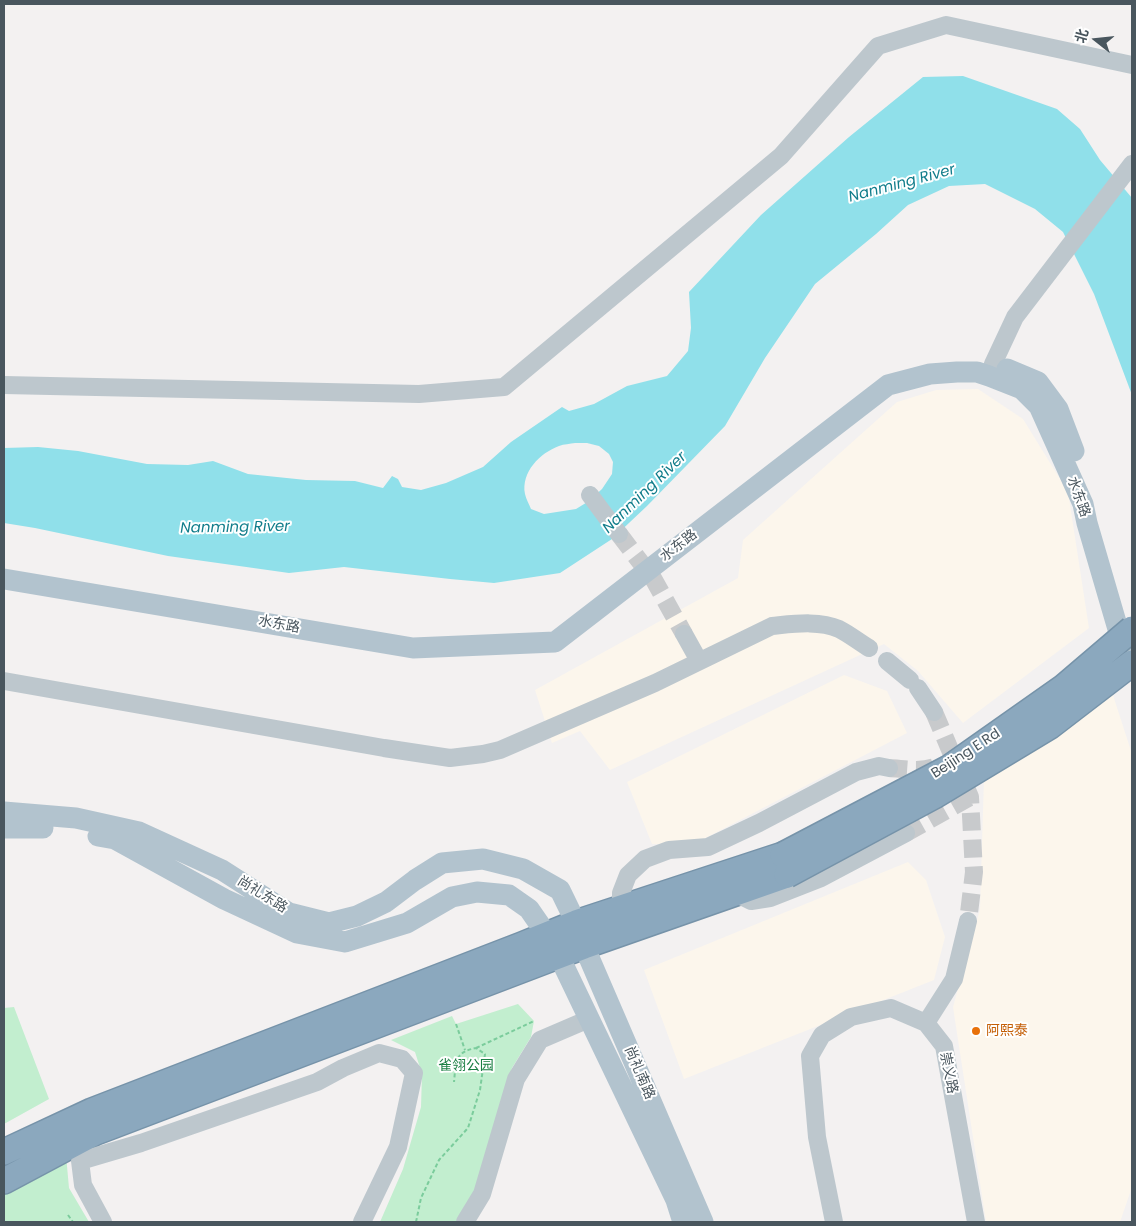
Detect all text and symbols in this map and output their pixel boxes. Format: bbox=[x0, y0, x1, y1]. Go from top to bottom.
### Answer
north arrow bbox=[1071, 15, 1121, 65]
text: 北 bbox=[1070, 26, 1093, 45]
water label: Nanming River bbox=[847, 161, 957, 207]
water label: Nanming River bbox=[599, 448, 691, 538]
street label: 水东路 bbox=[1063, 474, 1093, 520]
water label: Nanming River bbox=[180, 518, 290, 538]
street label: 水东路 bbox=[657, 526, 701, 566]
street label: 水东路 bbox=[257, 613, 301, 637]
street label: Beijing E Rd bbox=[928, 726, 1004, 782]
street label: 尚礼东路 bbox=[234, 873, 290, 917]
place label: 阿熙泰 bbox=[986, 1023, 1028, 1039]
marker: 阿熙泰 bbox=[970, 1025, 982, 1037]
street label: 尚礼南路 bbox=[620, 1044, 658, 1102]
street label: 崇义路 bbox=[936, 1051, 960, 1095]
park label: 雀翎公园 bbox=[438, 1058, 494, 1074]

